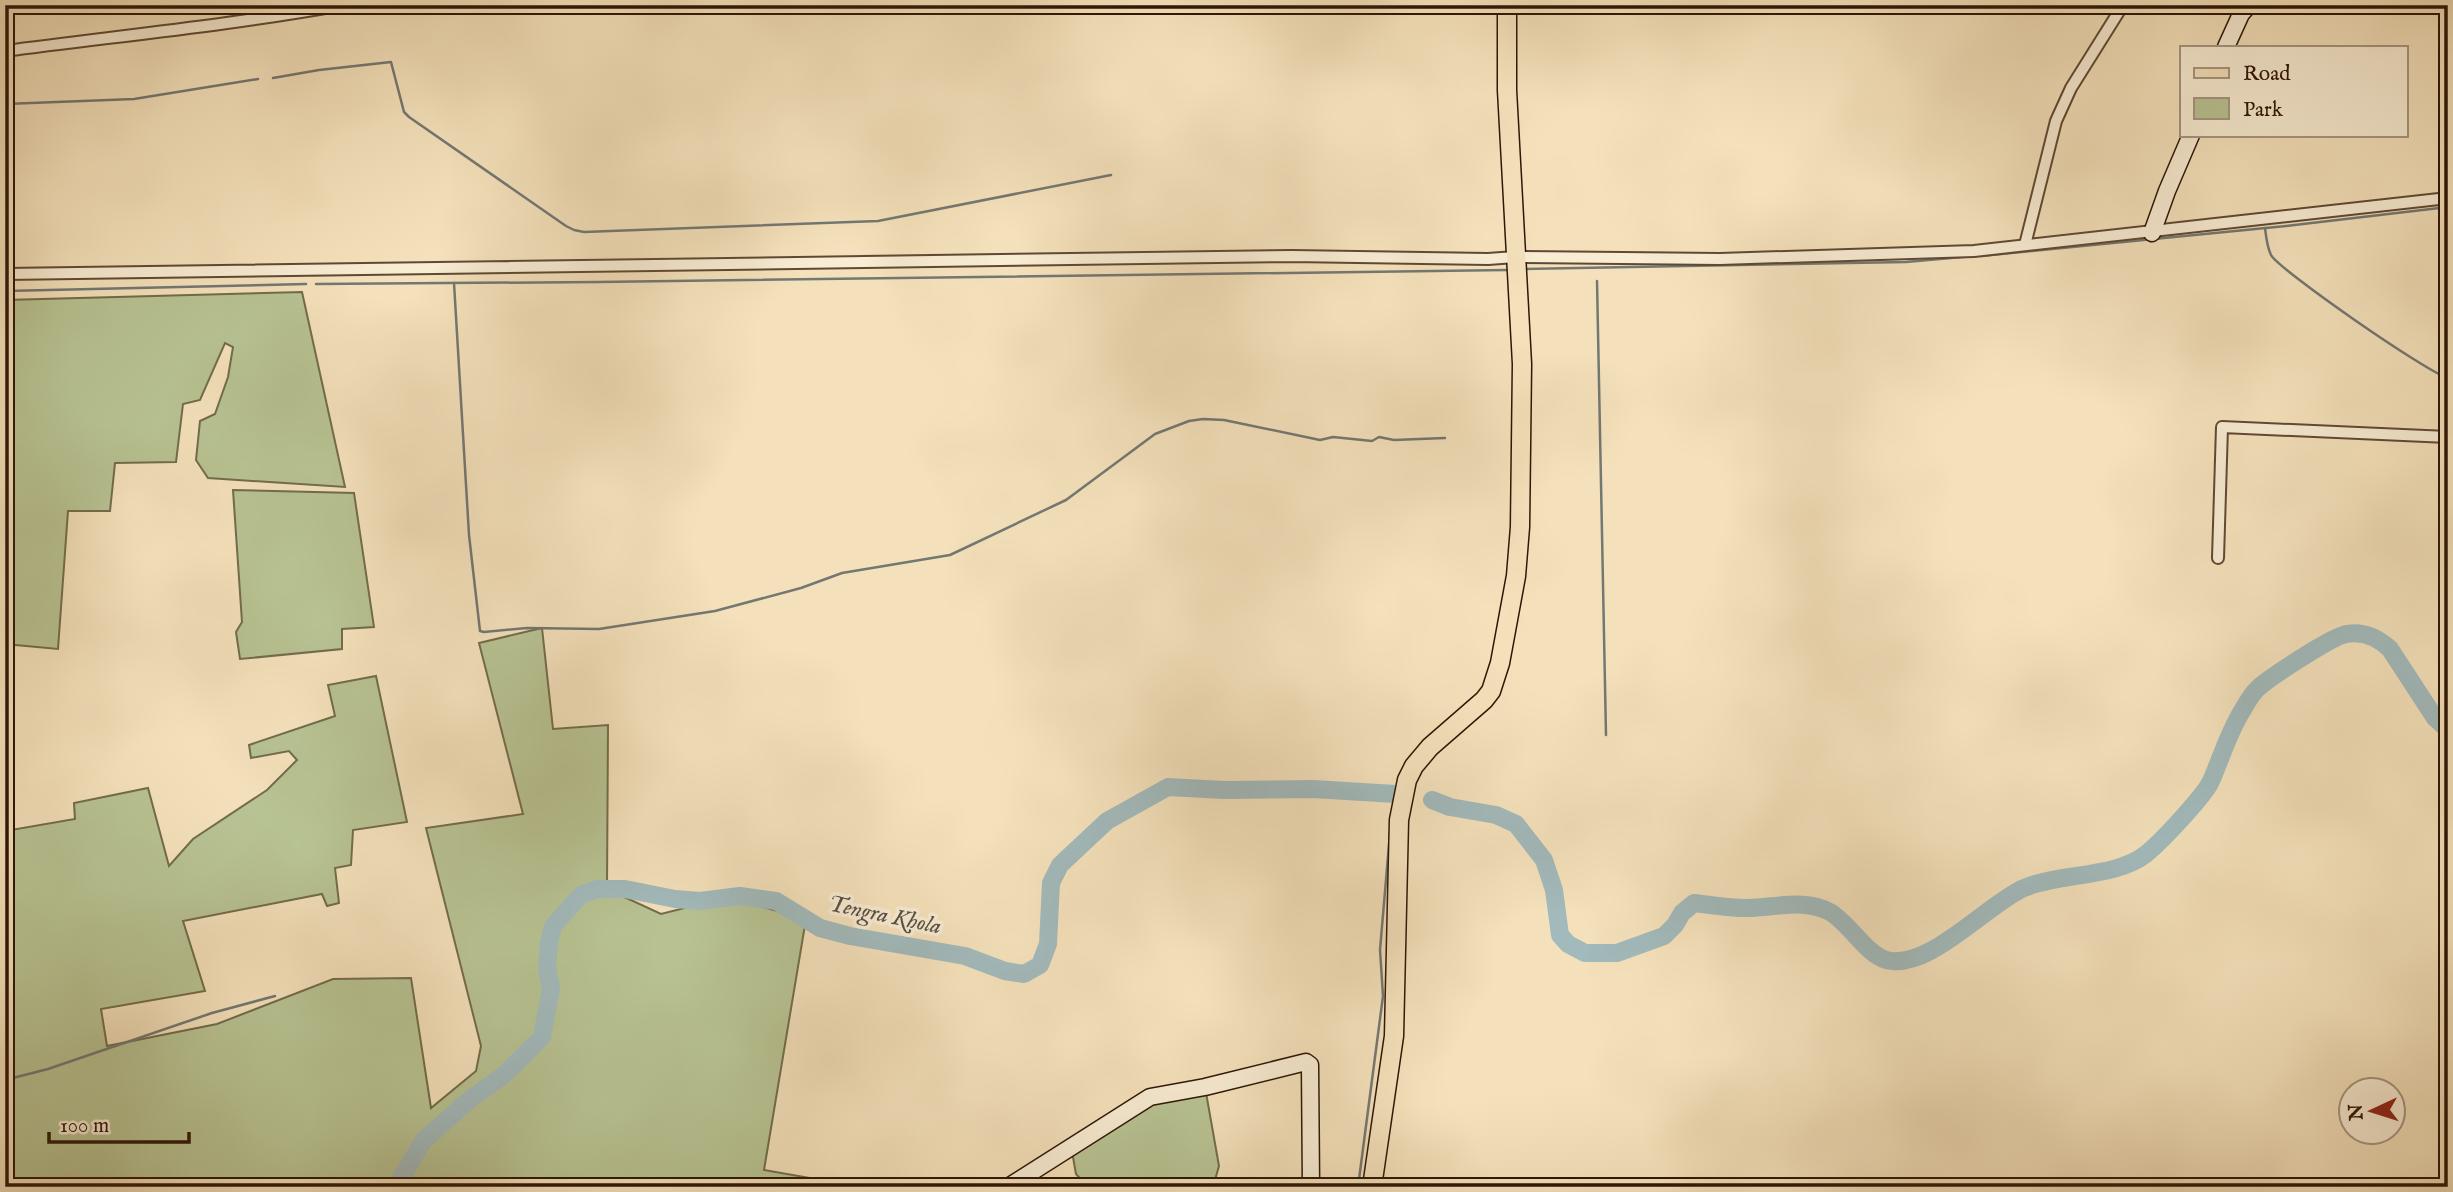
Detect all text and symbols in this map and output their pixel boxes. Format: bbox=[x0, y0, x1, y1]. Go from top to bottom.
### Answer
legend bbox=[2180, 46, 2408, 136]
text: Road bbox=[2243, 61, 2291, 88]
text: Park bbox=[2243, 97, 2284, 124]
water label: Tengra Khola bbox=[825, 889, 944, 943]
north arrow bbox=[2338, 1076, 2408, 1146]
scale bar bbox=[49, 1101, 189, 1145]
text: N bbox=[2344, 1102, 2370, 1122]
text: 100 m bbox=[60, 1113, 109, 1140]

